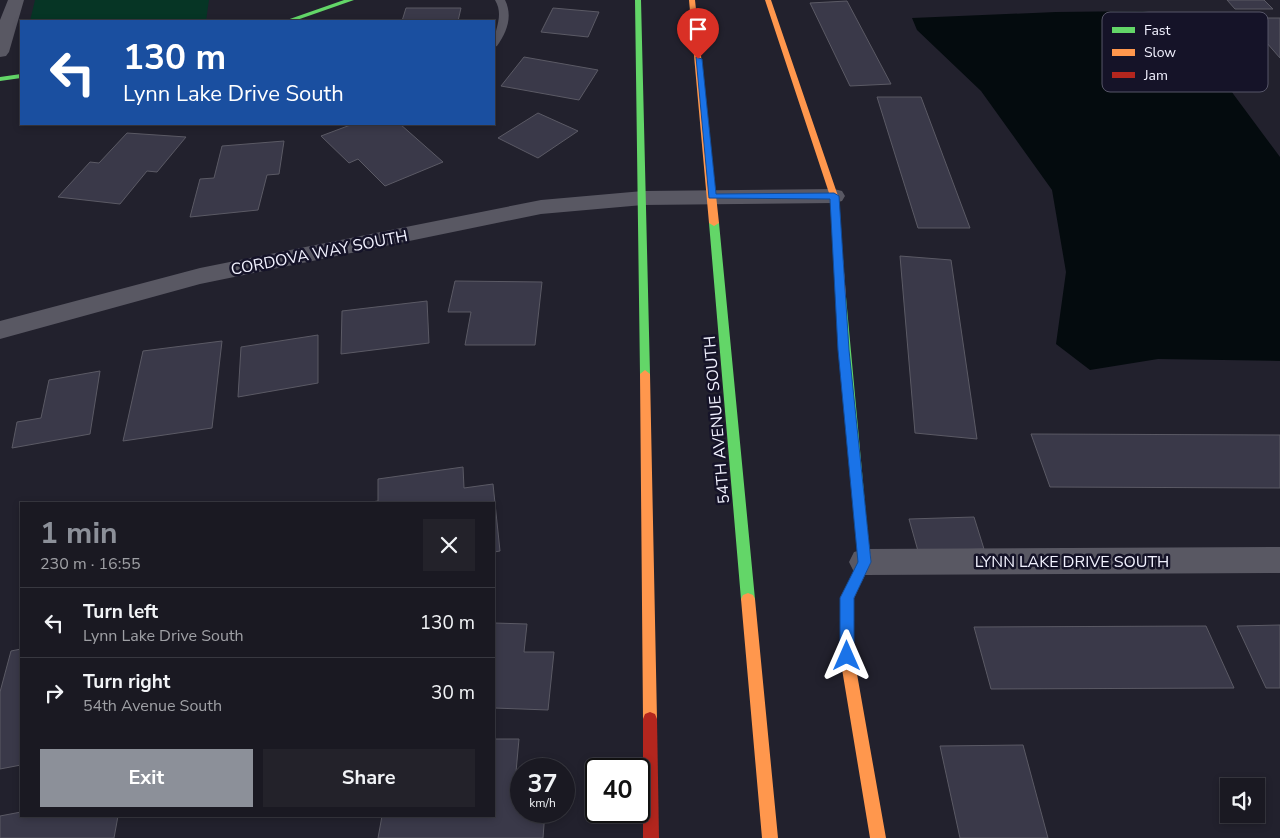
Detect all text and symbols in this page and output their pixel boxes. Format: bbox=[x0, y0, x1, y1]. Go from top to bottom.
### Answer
pin bbox=[677, 8, 719, 59]
legend bbox=[1102, 12, 1268, 92]
icon: arrive bbox=[684, 15, 712, 43]
text: Fast bbox=[1144, 21, 1170, 40]
text: 130 m bbox=[123, 34, 226, 81]
icon: left bbox=[40, 40, 105, 105]
text: Slow bbox=[1144, 43, 1176, 62]
text: Jam bbox=[1143, 66, 1168, 85]
text: Lynn Lake Drive South bbox=[123, 79, 344, 109]
street label: CORDOVA WAY SOUTH bbox=[229, 225, 410, 281]
street label: 54TH AVENUE SOUTH bbox=[699, 335, 735, 505]
text: 1 min bbox=[40, 513, 118, 554]
button: close bbox=[423, 519, 475, 571]
street label: LYNN LAKE DRIVE SOUTH bbox=[975, 551, 1169, 573]
text: 230 m · 16:55 bbox=[40, 553, 141, 575]
text: Turn left bbox=[83, 599, 158, 625]
icon: left bbox=[40, 609, 68, 637]
text: 130 m bbox=[420, 610, 475, 636]
text: Lynn Lake Drive South bbox=[83, 625, 244, 647]
position arrow bbox=[820, 629, 872, 681]
text: Turn right bbox=[83, 669, 170, 695]
icon: right bbox=[40, 679, 68, 707]
text: 30 m bbox=[431, 680, 475, 706]
text: 54th Avenue South bbox=[83, 695, 222, 717]
button: Exit bbox=[40, 749, 253, 807]
button: Share bbox=[263, 749, 475, 807]
speed limit sign: 40 bbox=[585, 758, 650, 823]
text: 37 bbox=[527, 767, 558, 801]
map controls bbox=[1220, 778, 1265, 823]
button: sound bbox=[1220, 778, 1265, 823]
text: km/h bbox=[529, 795, 556, 811]

